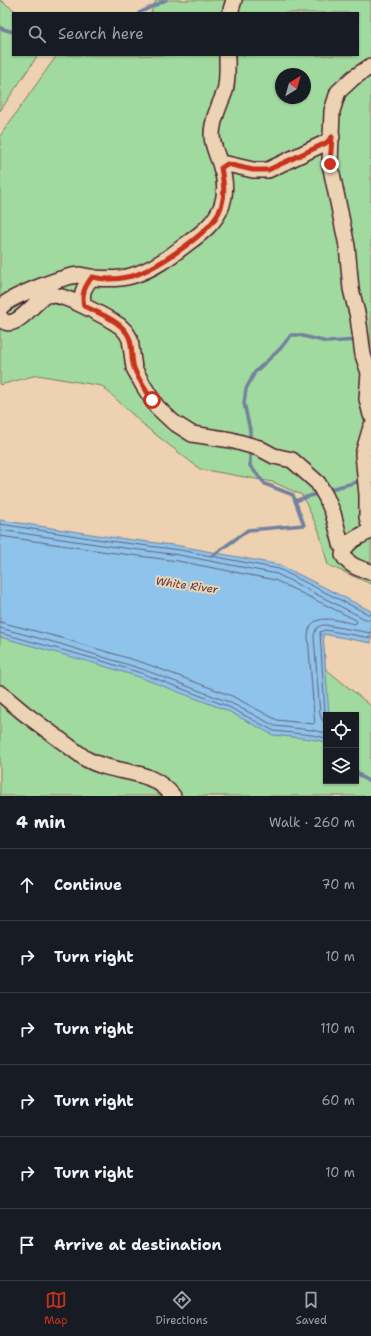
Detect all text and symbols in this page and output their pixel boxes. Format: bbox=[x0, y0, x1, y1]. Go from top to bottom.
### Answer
search box bbox=[12, 12, 359, 56]
icon: search bbox=[26, 23, 48, 45]
text: Search here bbox=[58, 24, 144, 44]
north arrow bbox=[275, 68, 311, 104]
route end bbox=[321, 155, 339, 173]
route start bbox=[143, 391, 161, 409]
water label: White River bbox=[155, 574, 220, 597]
map controls bbox=[323, 712, 359, 784]
button: locate bbox=[323, 712, 359, 748]
button: layers bbox=[323, 748, 359, 784]
text: 4 min bbox=[16, 811, 66, 833]
text: Walk · 260 m bbox=[269, 814, 355, 831]
icon: ahead bbox=[16, 874, 38, 896]
text: Continue bbox=[54, 875, 122, 895]
text: 70 m bbox=[321, 876, 355, 893]
icon: right bbox=[16, 946, 38, 968]
text: Turn right bbox=[54, 947, 134, 967]
text: 10 m bbox=[325, 948, 355, 965]
icon: right bbox=[16, 1018, 38, 1040]
text: Turn right bbox=[54, 1019, 134, 1039]
text: 110 m bbox=[320, 1020, 355, 1037]
icon: right bbox=[16, 1090, 38, 1112]
text: Turn right bbox=[54, 1091, 134, 1111]
text: 60 m bbox=[322, 1092, 355, 1109]
icon: right bbox=[16, 1162, 38, 1184]
text: Turn right bbox=[54, 1163, 134, 1183]
text: 10 m bbox=[325, 1164, 355, 1181]
icon: arrive bbox=[16, 1234, 38, 1256]
text: Arrive at destination bbox=[54, 1235, 222, 1255]
tab: Map bbox=[44, 1289, 68, 1328]
tab: Directions bbox=[155, 1289, 208, 1328]
tab: Saved bbox=[296, 1289, 327, 1328]

